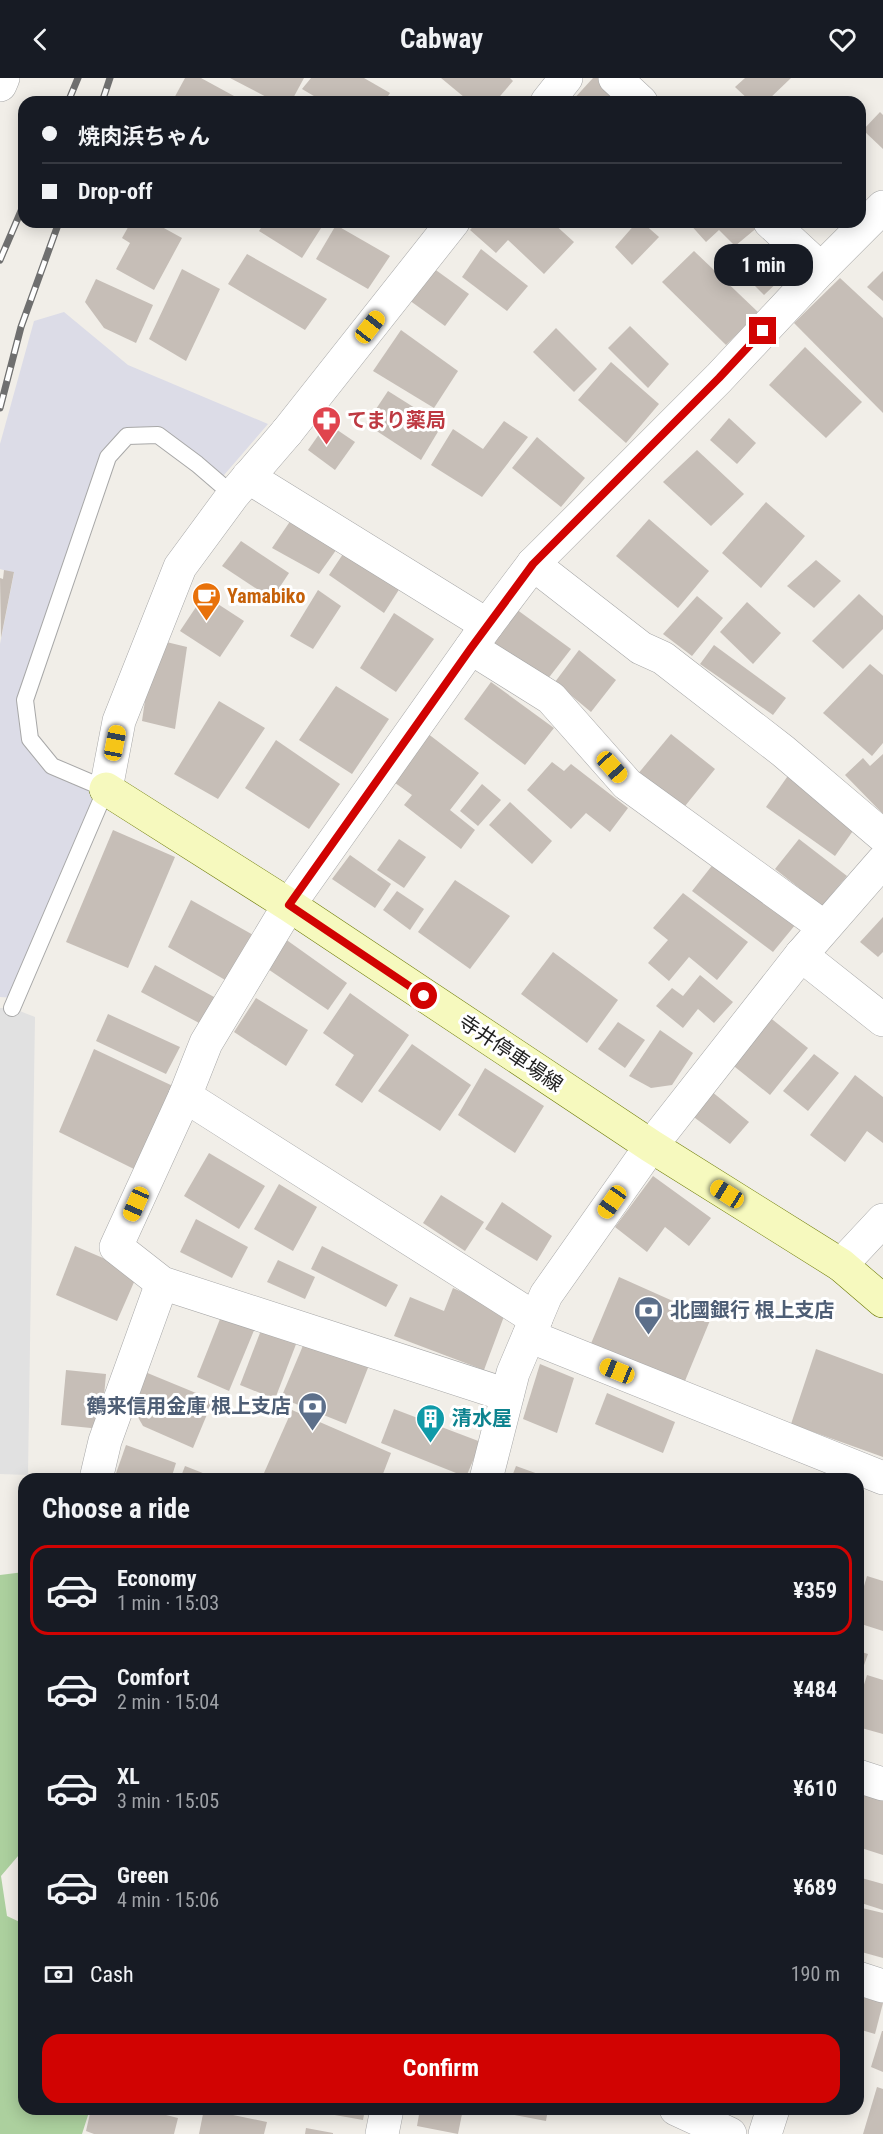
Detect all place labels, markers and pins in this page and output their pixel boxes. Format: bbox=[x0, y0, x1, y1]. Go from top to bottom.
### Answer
pharmacy icon: てまり薬局 bbox=[310, 404, 342, 446]
place label: てまり薬局 bbox=[347, 408, 446, 432]
cafe icon: Yamabiko bbox=[190, 580, 222, 622]
place label: Yamabiko bbox=[227, 584, 305, 608]
bank icon: 北國銀行 根上支店 bbox=[633, 1294, 665, 1336]
place label: 北國銀行 根上支店 bbox=[670, 1298, 835, 1322]
bank icon: 鶴来信用金庫 根上支店 bbox=[296, 1390, 328, 1432]
place label: 鶴来信用金庫 根上支店 bbox=[86, 1394, 291, 1418]
building icon: 清水屋 bbox=[415, 1402, 447, 1444]
place label: 清水屋 bbox=[452, 1406, 512, 1430]

